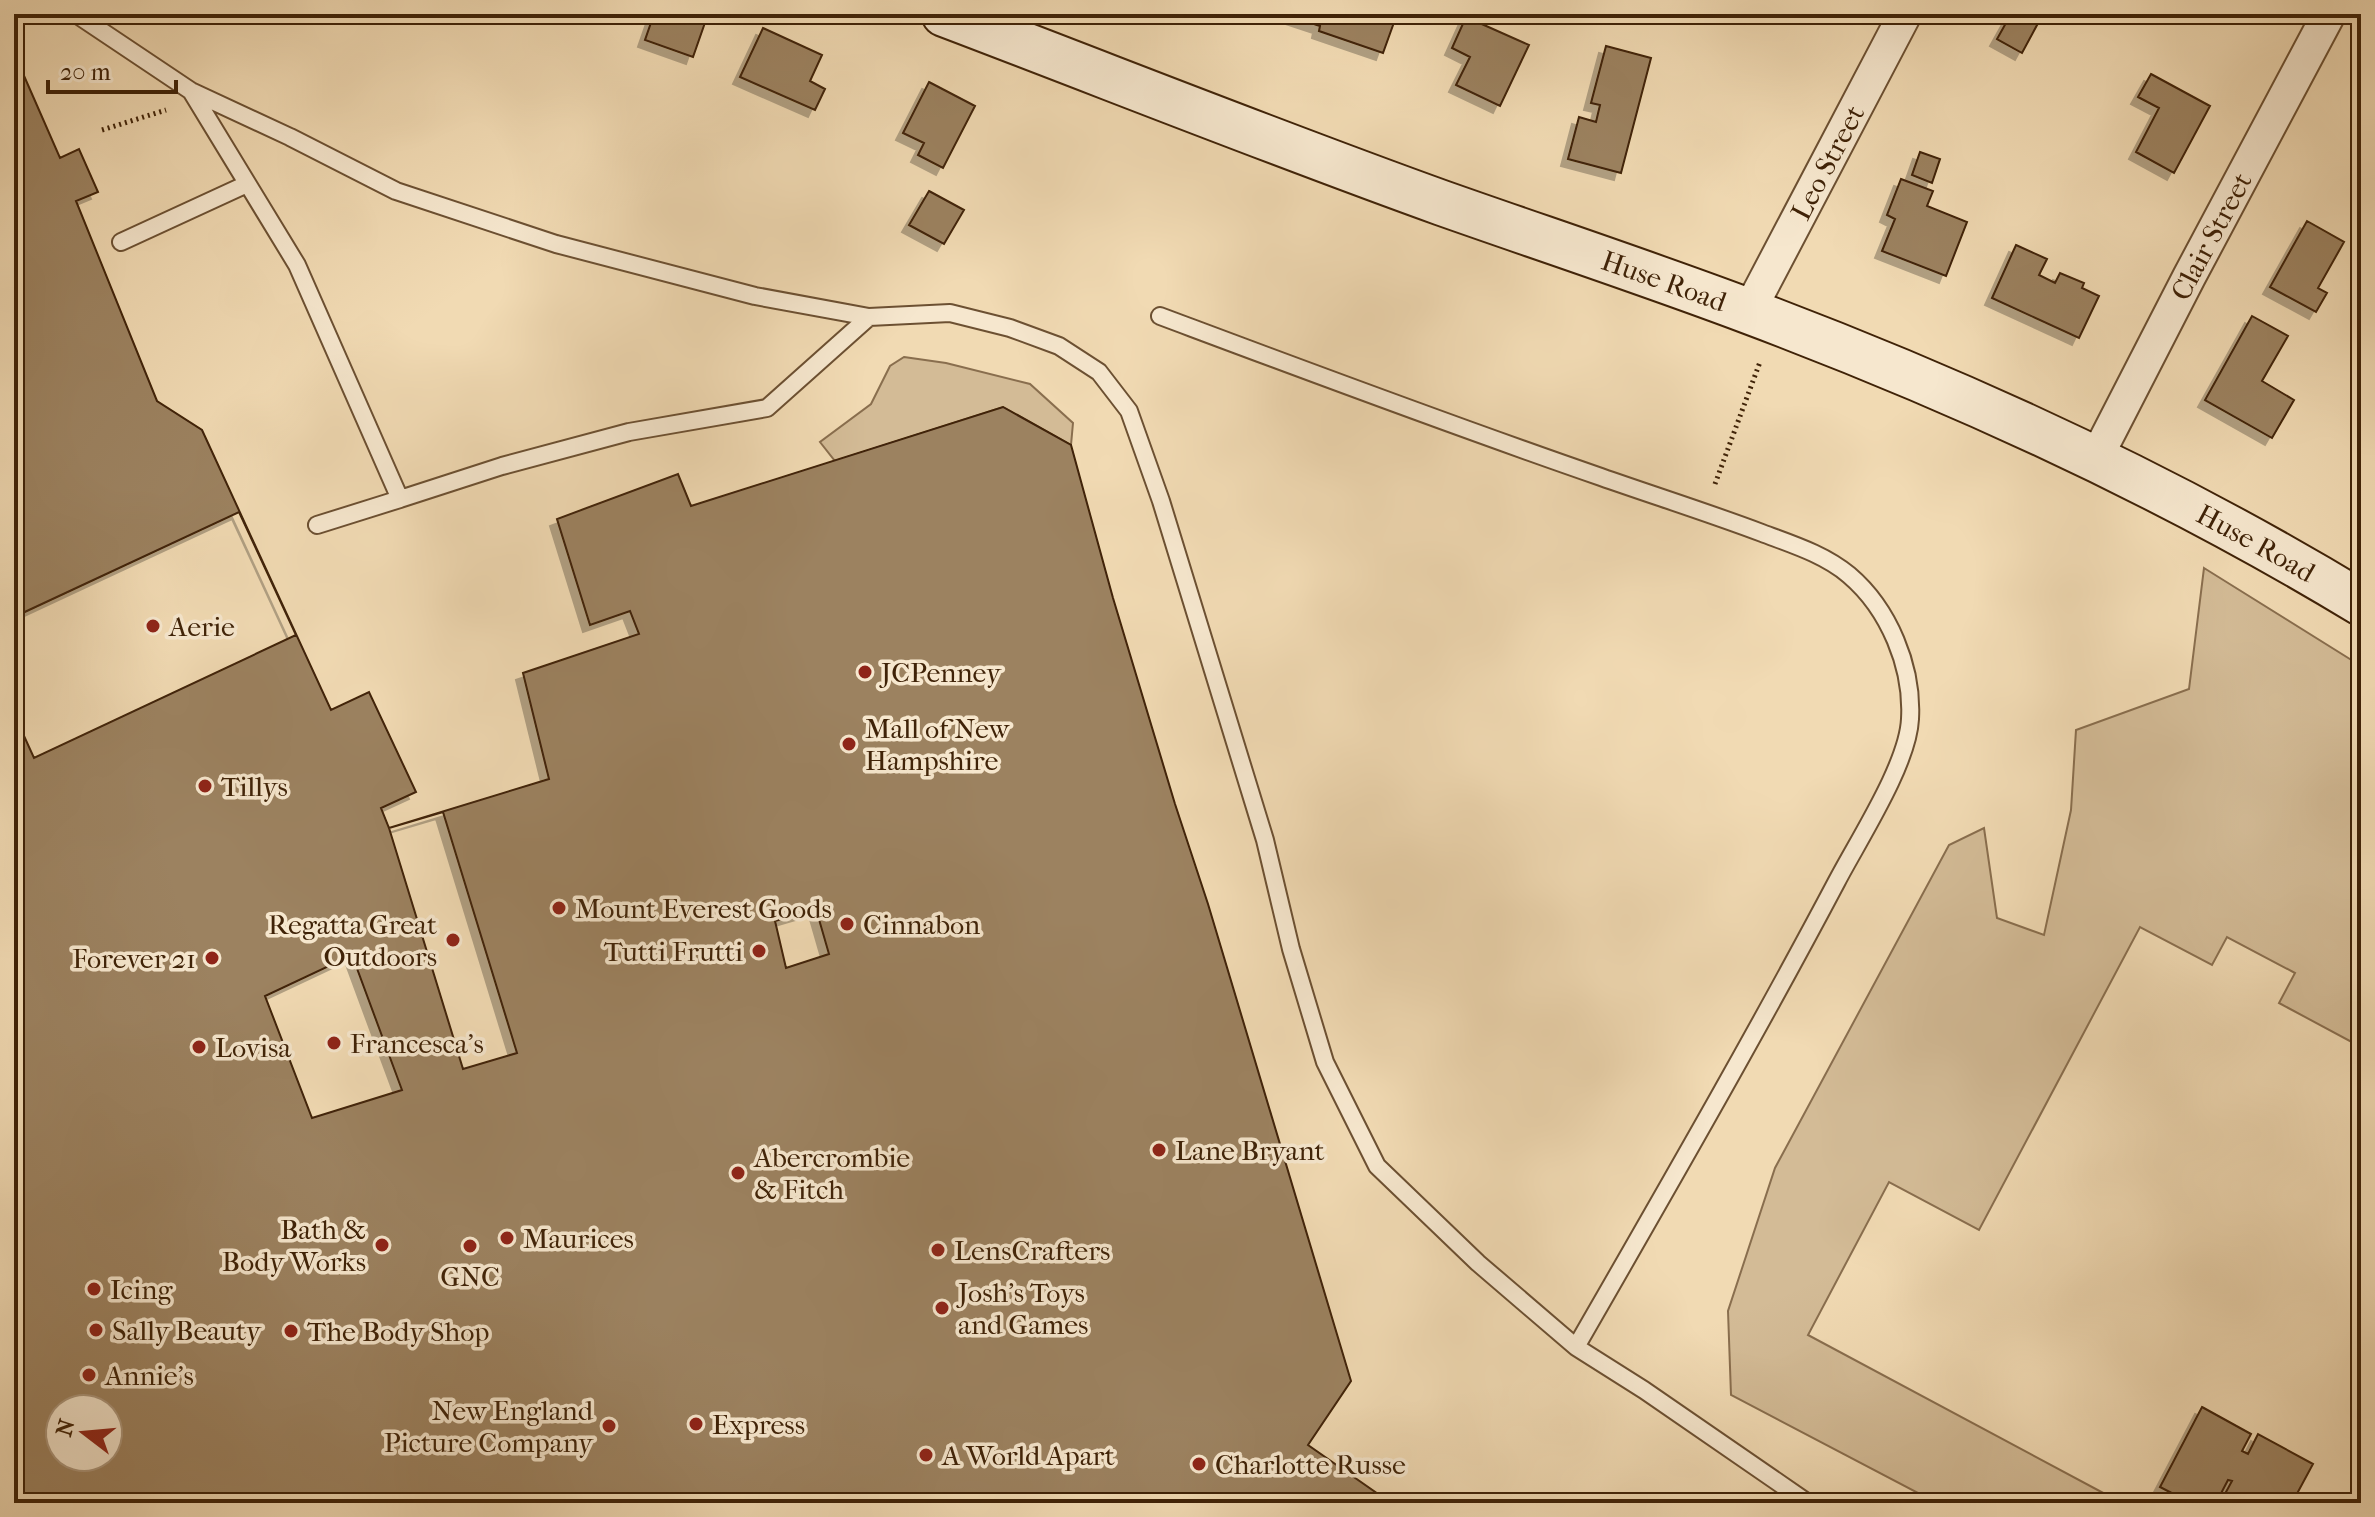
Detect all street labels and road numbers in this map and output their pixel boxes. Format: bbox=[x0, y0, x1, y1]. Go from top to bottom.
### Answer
street label: Leo Street bbox=[1784, 99, 1871, 226]
street label: Clair Street bbox=[2164, 167, 2259, 306]
street label: Huse Road bbox=[1597, 244, 1732, 319]
street label: Huse Road bbox=[2191, 497, 2322, 590]

